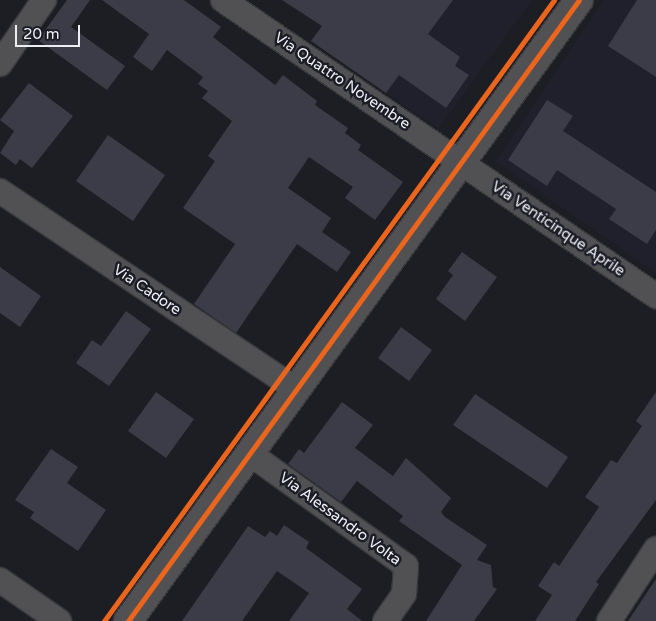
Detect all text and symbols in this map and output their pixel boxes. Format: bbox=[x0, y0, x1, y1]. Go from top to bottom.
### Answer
scale bar bbox=[18, 15, 82, 47]
text: 20 m bbox=[23, 25, 60, 43]
street label: Via Quattro Novembre bbox=[271, 29, 413, 133]
street label: Via Venticinque Aprile bbox=[488, 178, 628, 280]
street label: Via Cadore bbox=[110, 261, 184, 319]
street label: Via Alessandro Volta bbox=[276, 469, 404, 569]

